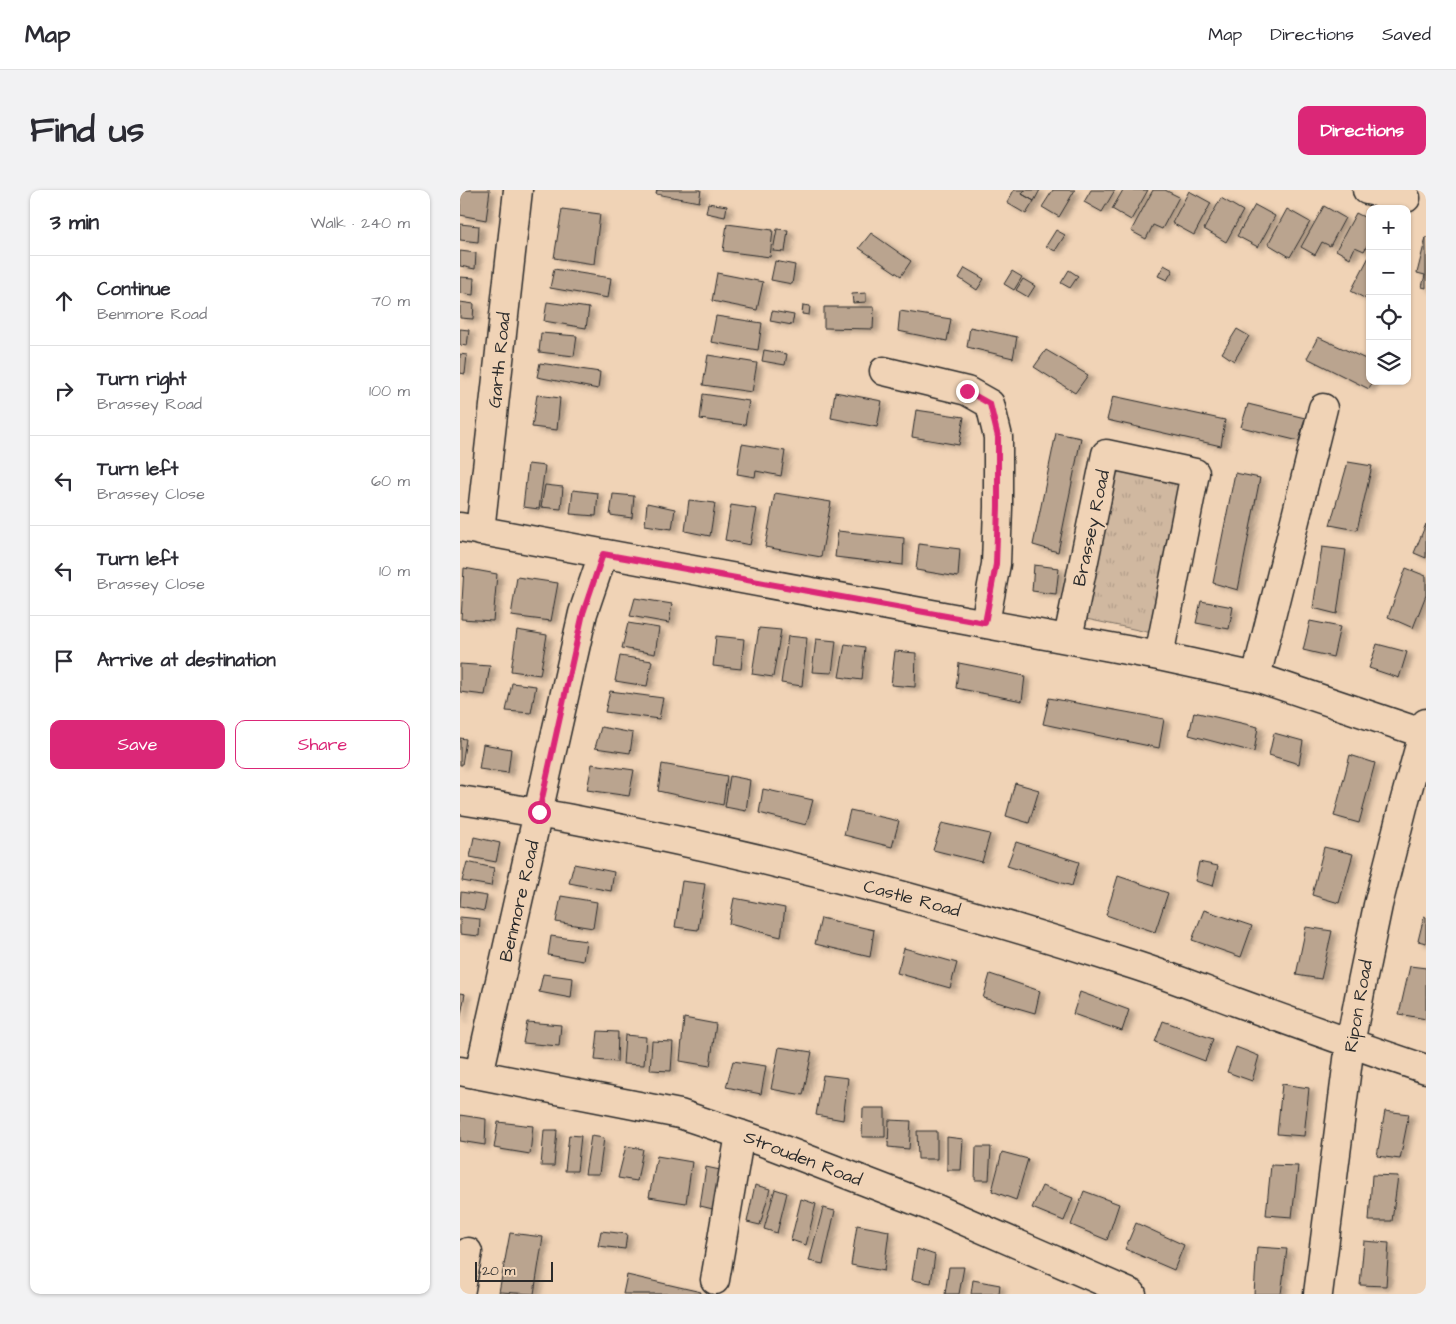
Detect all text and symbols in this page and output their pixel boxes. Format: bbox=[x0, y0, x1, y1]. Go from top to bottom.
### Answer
text: Map bbox=[25, 18, 70, 52]
text: Map bbox=[1208, 22, 1242, 47]
text: Directions bbox=[1270, 22, 1354, 47]
text: Saved bbox=[1382, 22, 1431, 47]
text: Find us bbox=[30, 106, 144, 155]
button: Directions bbox=[1298, 106, 1426, 155]
map controls bbox=[1366, 205, 1411, 385]
button: + bbox=[1366, 205, 1411, 250]
text: 3 min bbox=[50, 208, 99, 237]
text: Walk · 240 m bbox=[310, 212, 410, 234]
button: − bbox=[1366, 250, 1411, 295]
text: Continue bbox=[97, 276, 171, 303]
icon: ahead bbox=[50, 287, 78, 315]
text: 70 m bbox=[371, 290, 410, 312]
button: locate bbox=[1366, 295, 1411, 340]
text: Benmore Road bbox=[97, 303, 207, 325]
street label: Garth Road bbox=[482, 311, 517, 409]
button: layers bbox=[1366, 340, 1411, 385]
text: Turn right bbox=[97, 366, 186, 393]
icon: right bbox=[50, 377, 78, 405]
text: 100 m bbox=[369, 380, 410, 402]
route end bbox=[956, 380, 979, 403]
text: Brassey Road bbox=[97, 393, 202, 415]
text: Turn left bbox=[97, 456, 178, 483]
icon: left bbox=[50, 467, 78, 495]
street label: Brassey Road bbox=[1067, 468, 1117, 589]
text: 60 m bbox=[371, 470, 410, 492]
text: Brassey Close bbox=[97, 483, 205, 505]
text: Turn left bbox=[97, 546, 178, 573]
icon: left bbox=[50, 557, 78, 585]
text: 10 m bbox=[379, 560, 410, 582]
text: Brassey Close bbox=[97, 573, 205, 595]
icon: arrive bbox=[50, 647, 78, 675]
text: Arrive at destination bbox=[97, 647, 276, 674]
button: Save bbox=[50, 720, 225, 769]
button: Share bbox=[235, 720, 410, 769]
route start bbox=[528, 801, 551, 824]
street label: Benmore Road bbox=[493, 838, 546, 964]
street label: Castle Road bbox=[861, 874, 963, 923]
street label: Ripon Road bbox=[1338, 958, 1379, 1054]
street label: Strouden Road bbox=[740, 1124, 865, 1192]
scale bar bbox=[475, 1259, 552, 1282]
text: 20 m bbox=[482, 1261, 515, 1281]

